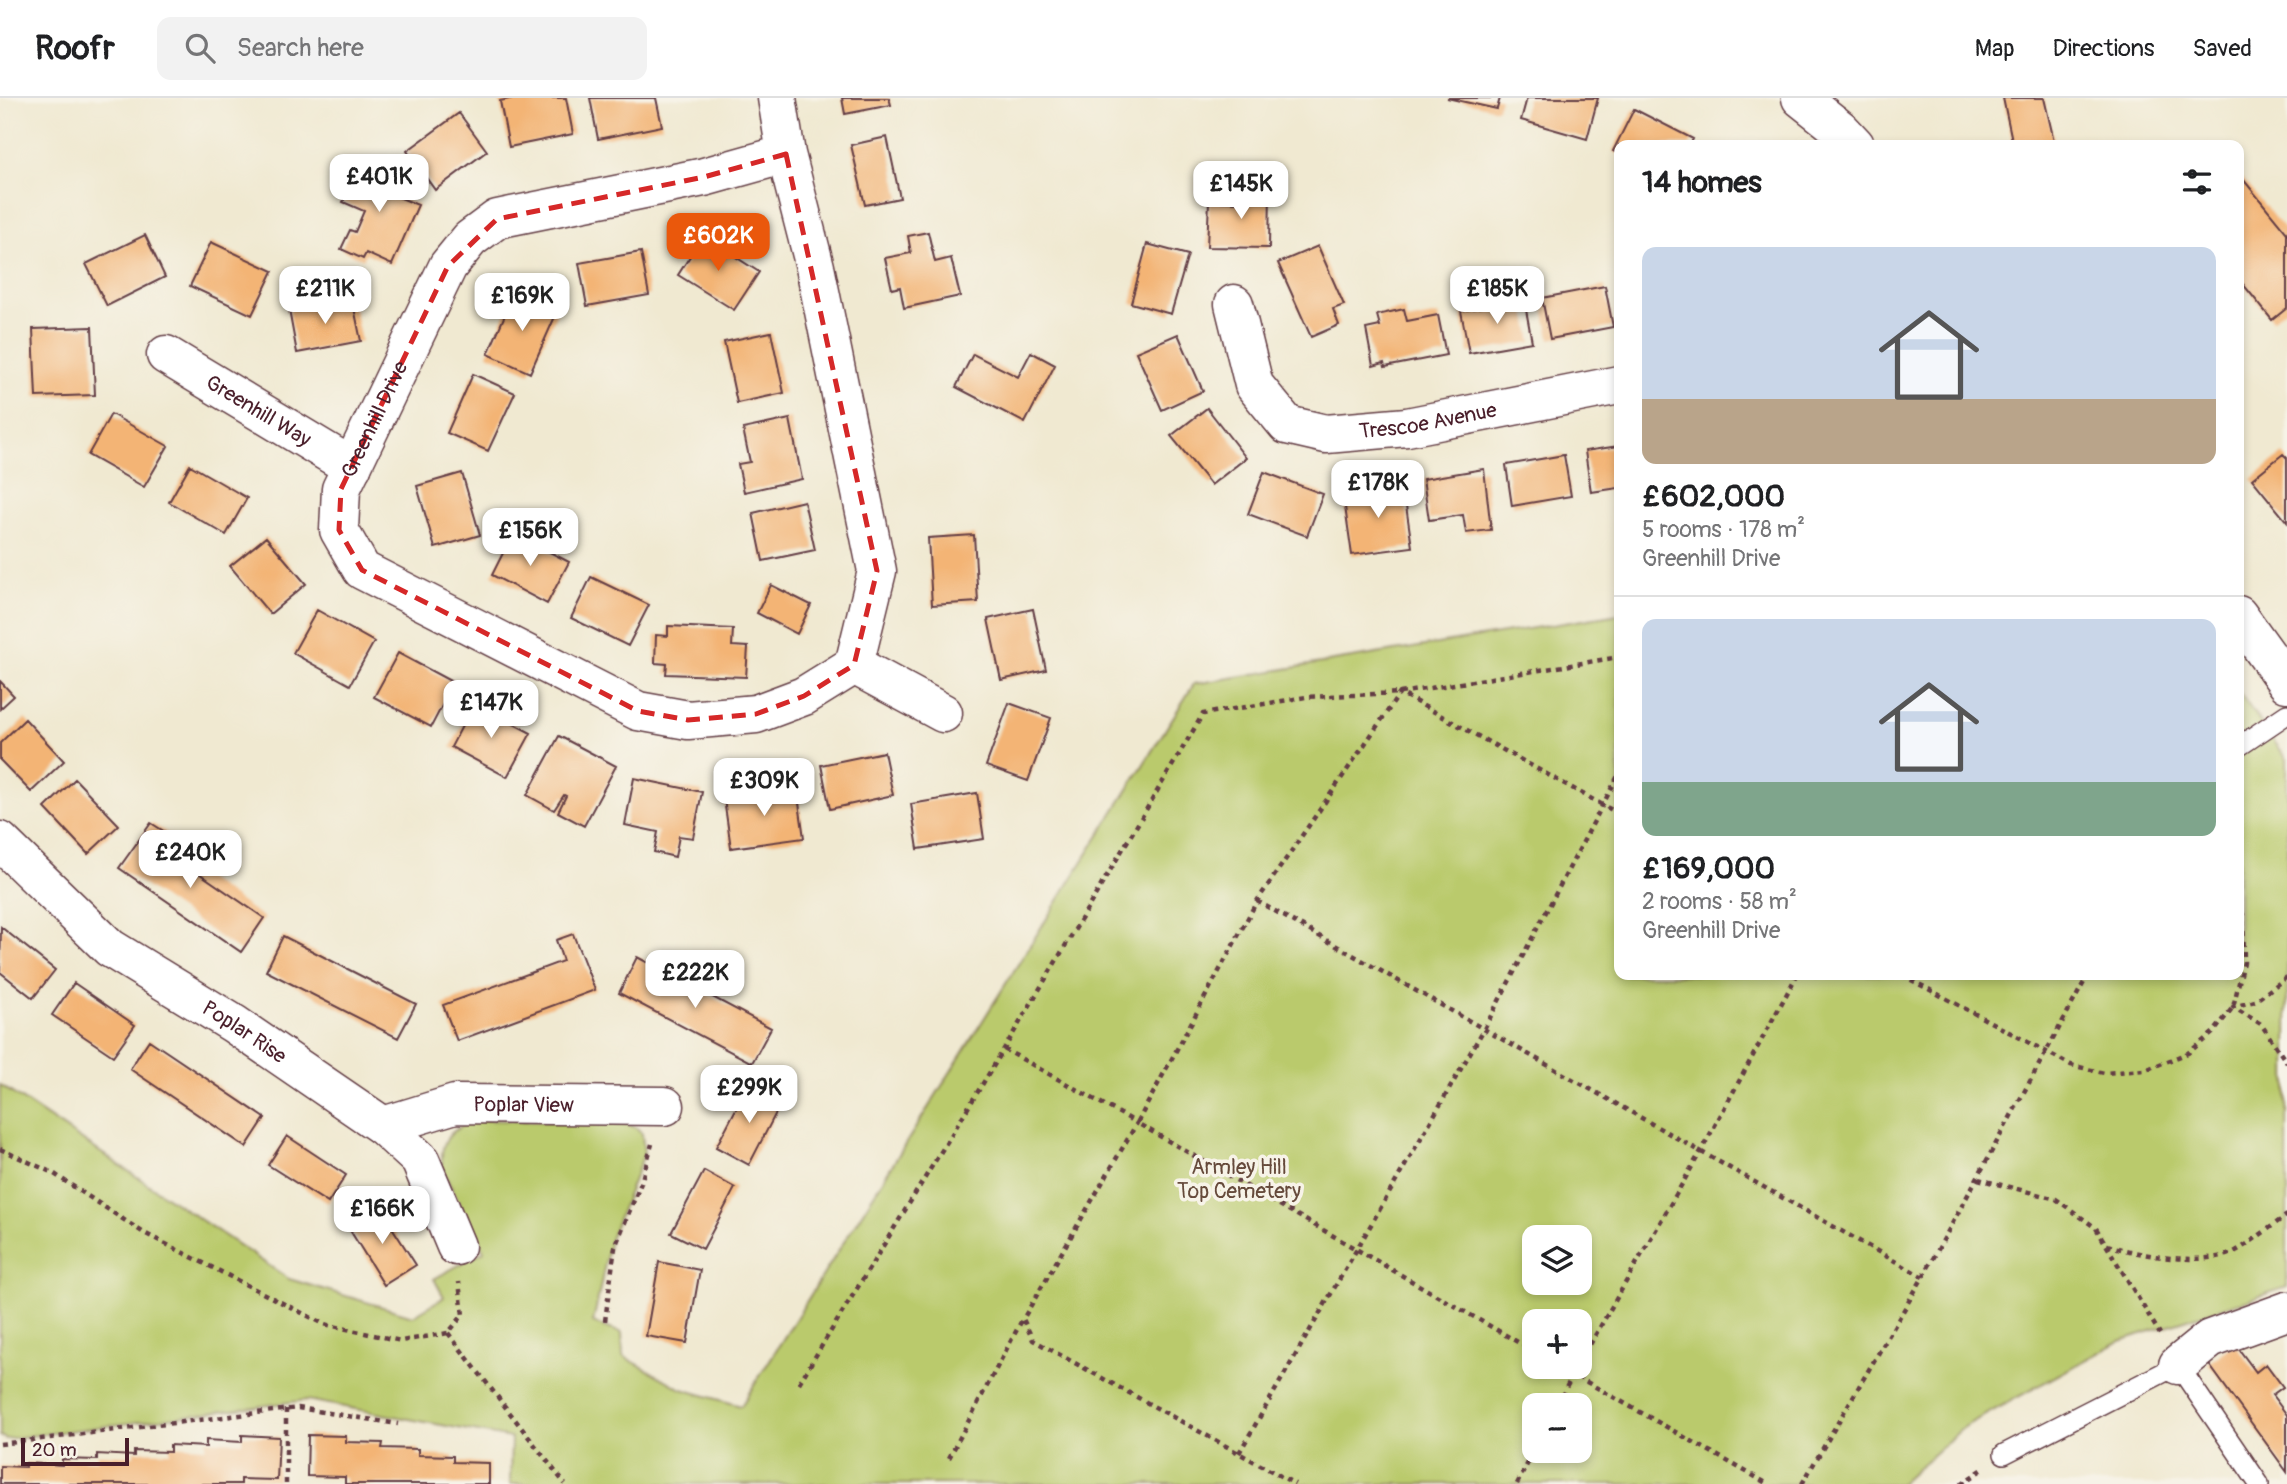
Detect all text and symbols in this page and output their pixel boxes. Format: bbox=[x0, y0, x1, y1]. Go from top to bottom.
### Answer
search box bbox=[157, 17, 647, 80]
text: Roofr bbox=[35, 28, 115, 69]
icon: search bbox=[181, 29, 219, 67]
text: Search here bbox=[237, 32, 364, 64]
text: Map bbox=[1975, 34, 2015, 63]
text: Directions bbox=[2053, 34, 2154, 63]
text: Saved bbox=[2192, 34, 2252, 63]
pin: £401K bbox=[330, 155, 428, 214]
text: £401K bbox=[346, 162, 412, 191]
pin: £145K bbox=[1192, 162, 1290, 221]
icon: filters bbox=[2178, 163, 2216, 201]
text: 14 homes bbox=[1642, 164, 1762, 201]
text: £145K bbox=[1209, 169, 1273, 198]
pin: £602K bbox=[669, 214, 767, 273]
text: £602K bbox=[683, 221, 753, 250]
pin: £211K bbox=[276, 266, 374, 326]
pin: £185K bbox=[1448, 266, 1546, 326]
text: £211K bbox=[295, 274, 355, 303]
pin: £169K bbox=[473, 274, 571, 333]
text: £185K bbox=[1466, 274, 1528, 303]
text: £169K bbox=[491, 281, 553, 310]
icon: home bbox=[1866, 292, 1992, 418]
street label: Greenhill Drive bbox=[335, 356, 415, 482]
street label: Greenhill Way bbox=[201, 369, 316, 453]
street label: Trescoe Avenue bbox=[1358, 396, 1500, 445]
pin: £178K bbox=[1329, 460, 1427, 520]
text: £178K bbox=[1347, 468, 1409, 497]
text: £602,000 bbox=[1642, 478, 1785, 515]
pin: £156K bbox=[481, 508, 579, 568]
text: 5 rooms · 178 m² bbox=[1642, 515, 1805, 544]
text: £156K bbox=[498, 516, 562, 545]
text: Greenhill Drive bbox=[1642, 544, 1780, 573]
icon: home bbox=[1866, 664, 1992, 790]
pin: £147K bbox=[442, 680, 540, 740]
text: £147K bbox=[459, 688, 523, 717]
pin: £309K bbox=[715, 758, 813, 818]
text: £309K bbox=[729, 766, 799, 795]
pin: £240K bbox=[141, 830, 239, 890]
text: £240K bbox=[155, 838, 225, 867]
text: £169,000 bbox=[1642, 850, 1775, 887]
text: 2 rooms · 58 m² bbox=[1642, 887, 1797, 916]
text: Greenhill Drive bbox=[1642, 916, 1780, 945]
pin: £222K bbox=[646, 950, 744, 1010]
text: £222K bbox=[661, 958, 729, 987]
street label: Poplar Rise bbox=[197, 995, 292, 1070]
pin: £299K bbox=[700, 1066, 798, 1125]
text: £299K bbox=[716, 1073, 782, 1102]
street label: Poplar View bbox=[473, 1091, 574, 1119]
park label: Armley Hill Top Cemetery bbox=[1177, 1154, 1301, 1205]
pin: £166K bbox=[333, 1186, 431, 1246]
text: £166K bbox=[350, 1194, 414, 1223]
map controls bbox=[1522, 1225, 1592, 1463]
button: layers bbox=[1522, 1225, 1592, 1295]
button: + bbox=[1522, 1309, 1592, 1379]
button: − bbox=[1522, 1393, 1592, 1463]
scale bar bbox=[21, 1435, 130, 1467]
text: 20 m bbox=[32, 1438, 77, 1462]

